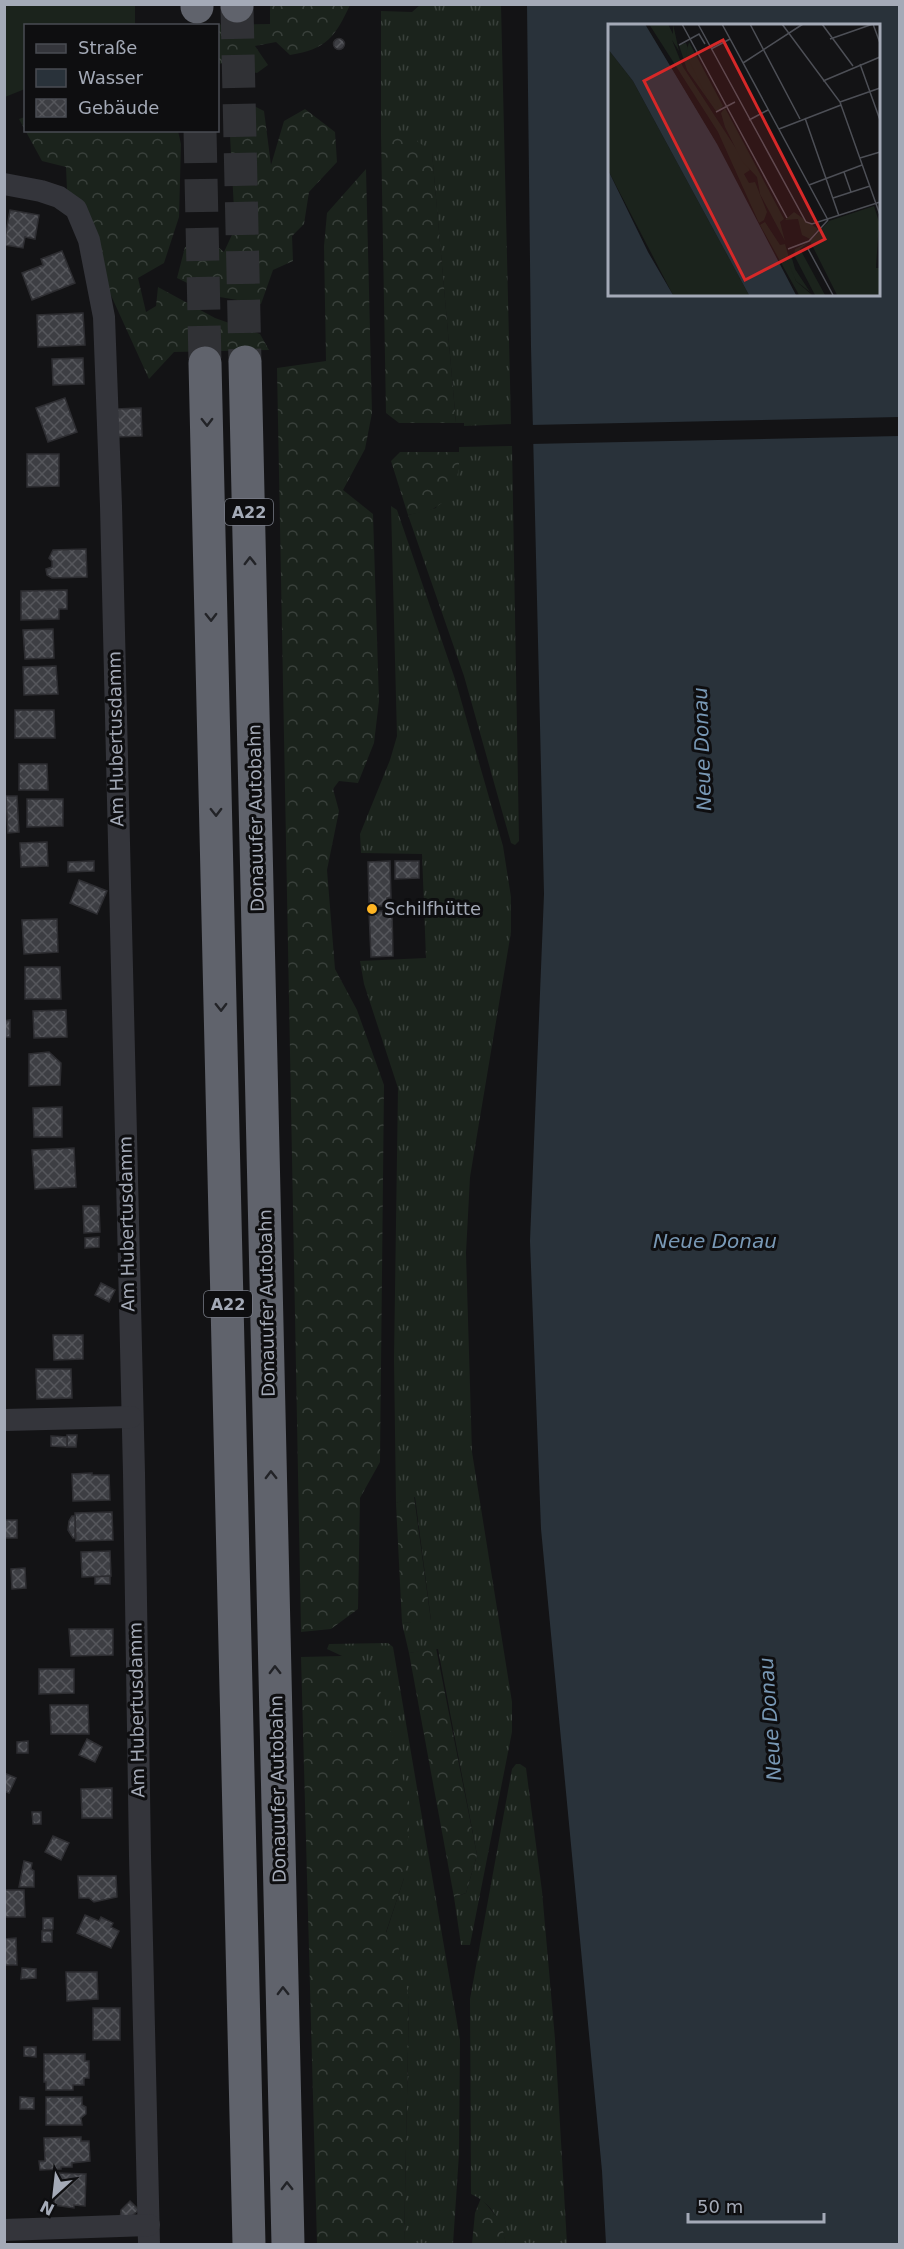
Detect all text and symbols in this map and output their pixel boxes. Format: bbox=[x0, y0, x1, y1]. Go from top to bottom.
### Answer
legend bbox=[24, 24, 219, 132]
inset map bbox=[608, 24, 880, 296]
text: Straße bbox=[78, 37, 137, 58]
text: Wasser bbox=[78, 67, 144, 88]
text: Gebäude bbox=[78, 97, 159, 118]
one-way arrow bbox=[201, 417, 213, 426]
road number: A22 bbox=[225, 499, 273, 525]
one-way arrow bbox=[244, 557, 256, 566]
one-way arrow bbox=[205, 612, 218, 621]
street label: Am Hubertusdamm bbox=[103, 651, 128, 827]
water label: Neue Donau bbox=[688, 687, 716, 811]
street label: Donauufer Autobahn bbox=[243, 724, 268, 912]
one-way arrow bbox=[210, 807, 222, 816]
place label: Schilfhütte bbox=[384, 898, 481, 919]
marker: Schilfhütte bbox=[365, 902, 379, 916]
one-way arrow bbox=[214, 1002, 227, 1011]
street label: Am Hubertusdamm bbox=[114, 1136, 139, 1312]
street label: Donauufer Autobahn bbox=[254, 1209, 279, 1397]
water label: Neue Donau bbox=[653, 1229, 777, 1253]
road number: A22 bbox=[204, 1291, 252, 1317]
one-way arrow bbox=[264, 1471, 277, 1480]
street label: Am Hubertusdamm bbox=[124, 1622, 149, 1798]
water label: Neue Donau bbox=[754, 1656, 786, 1782]
one-way arrow bbox=[269, 1666, 281, 1675]
street label: Donauufer Autobahn bbox=[265, 1695, 290, 1883]
one-way arrow bbox=[276, 1987, 289, 1996]
north arrow bbox=[24, 2165, 84, 2225]
one-way arrow bbox=[281, 2182, 293, 2191]
scale bar bbox=[688, 2186, 824, 2224]
text: N bbox=[37, 2196, 58, 2219]
text: 50 m bbox=[697, 2196, 743, 2217]

